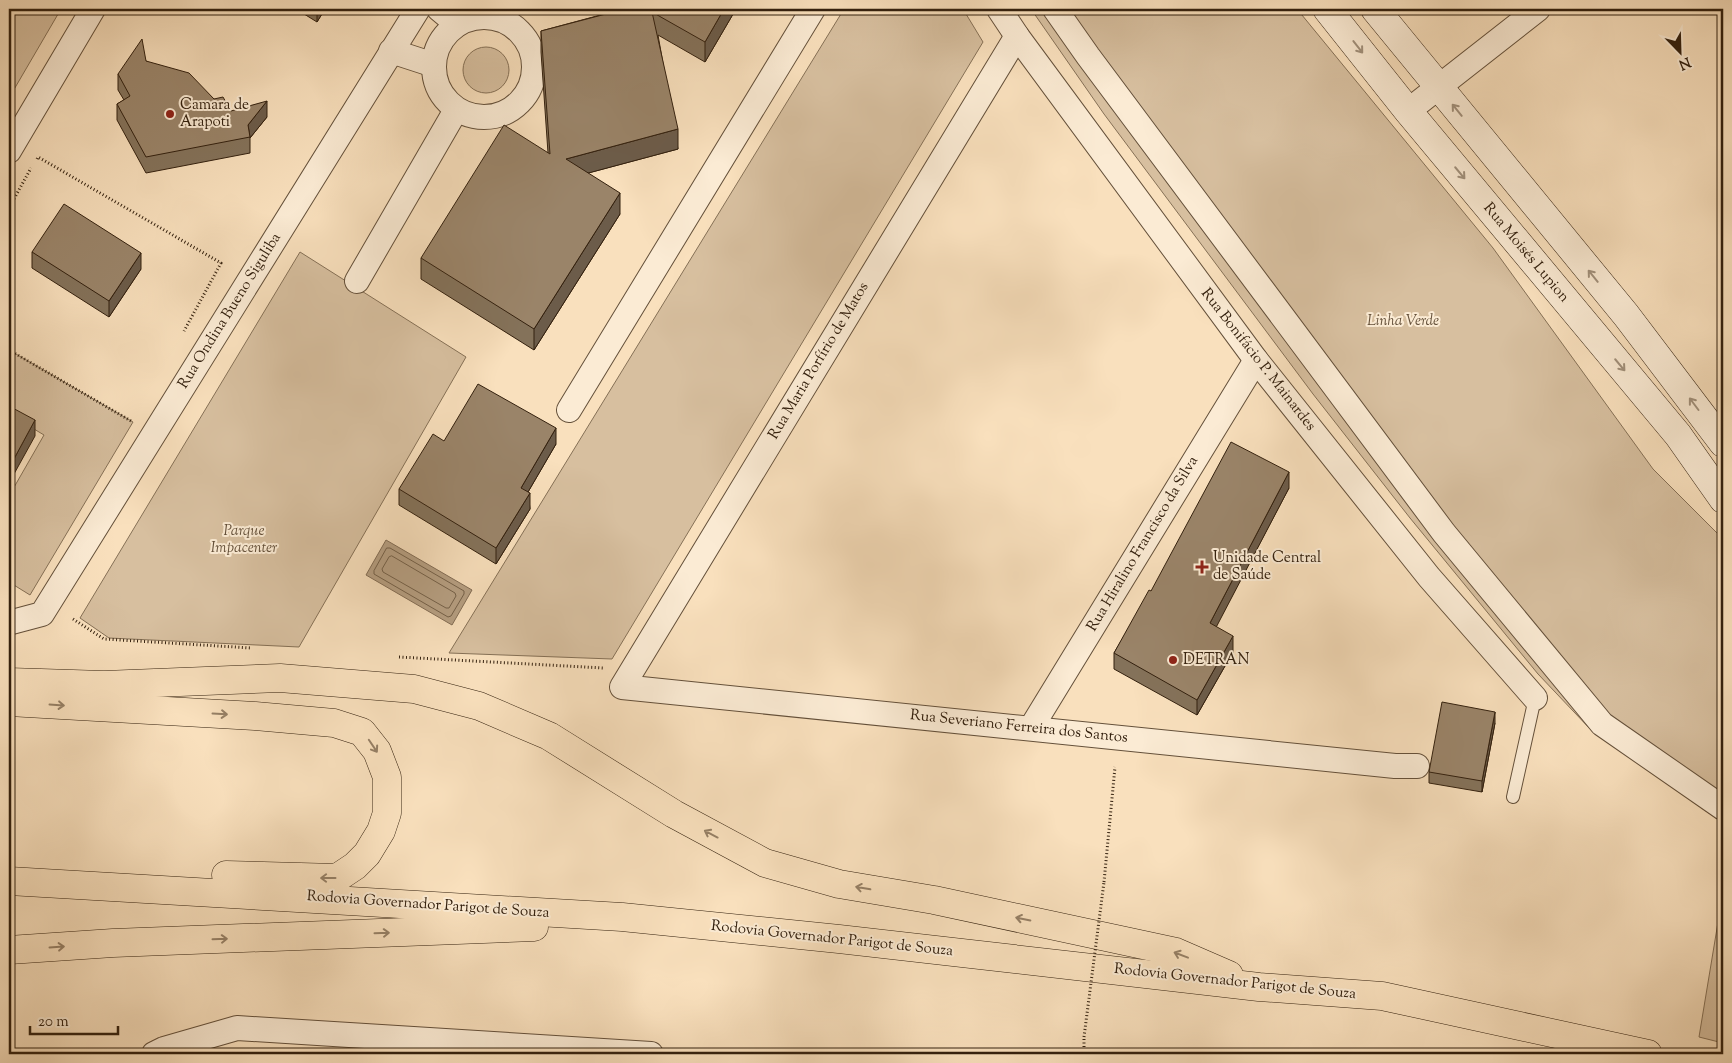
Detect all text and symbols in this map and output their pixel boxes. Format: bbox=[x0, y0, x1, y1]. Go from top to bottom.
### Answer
north arrow bbox=[1654, 28, 1704, 78]
one-way arrow bbox=[1352, 40, 1363, 53]
text: N bbox=[1675, 51, 1693, 74]
place label: Camara de Arapoti bbox=[180, 95, 249, 133]
one-way arrow bbox=[1452, 103, 1463, 116]
marker: Camara de Arapoti bbox=[164, 108, 176, 120]
one-way arrow bbox=[1454, 166, 1465, 179]
street label: Rua Moisés Lupion bbox=[1478, 199, 1574, 307]
street label: Rua Ondina Bueno Siguliba bbox=[173, 229, 287, 393]
one-way arrow bbox=[1588, 270, 1599, 283]
street label: Rua Maria Porfírio de Matos bbox=[764, 278, 874, 444]
street label: Rua Bonifácio P. Mainardes bbox=[1196, 284, 1320, 436]
park label: Linha Verde bbox=[1367, 311, 1439, 332]
one-way arrow bbox=[1614, 359, 1625, 372]
one-way arrow bbox=[1688, 398, 1699, 411]
street label: Rua Hiralino Francisco da Silva bbox=[1082, 452, 1204, 636]
park label: Parque Impacenter bbox=[211, 521, 278, 559]
place label: Unidade Central de Saúde bbox=[1213, 548, 1321, 586]
marker: Unidade Central de Saúde bbox=[1195, 560, 1209, 574]
place label: DETRAN bbox=[1183, 650, 1249, 671]
marker: DETRAN bbox=[1167, 654, 1179, 666]
one-way arrow bbox=[49, 700, 65, 709]
street label: Rua Severiano Ferreira dos Santos bbox=[909, 705, 1129, 749]
one-way arrow bbox=[211, 710, 227, 719]
one-way arrow bbox=[368, 739, 378, 753]
one-way arrow bbox=[704, 829, 719, 839]
one-way arrow bbox=[321, 873, 337, 883]
one-way arrow bbox=[856, 883, 872, 893]
street label: Rodovia Governador Parigot de Souza bbox=[306, 886, 550, 924]
one-way arrow bbox=[1015, 914, 1031, 924]
street label: Rodovia Governador Parigot de Souza bbox=[710, 916, 954, 962]
one-way arrow bbox=[374, 928, 390, 938]
one-way arrow bbox=[211, 934, 227, 944]
one-way arrow bbox=[49, 942, 65, 952]
one-way arrow bbox=[1174, 950, 1189, 959]
street label: Rodovia Governador Parigot de Souza bbox=[1113, 959, 1357, 1005]
scale bar bbox=[30, 1003, 118, 1035]
text: 20 m bbox=[38, 1012, 69, 1033]

